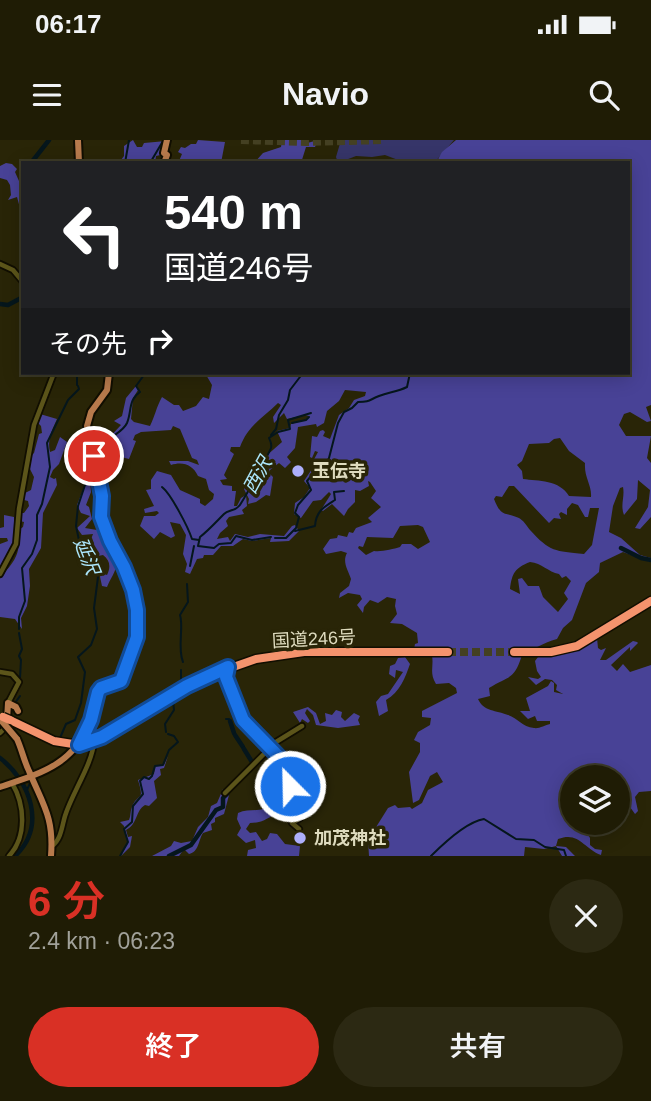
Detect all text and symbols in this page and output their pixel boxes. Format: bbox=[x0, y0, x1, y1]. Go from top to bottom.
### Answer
text: 06:17 bbox=[35, 9, 102, 39]
icon: menu bbox=[28, 76, 66, 114]
text: Navio bbox=[282, 76, 369, 112]
icon: search bbox=[585, 76, 623, 114]
text: 540 m bbox=[164, 185, 303, 239]
icon: left bbox=[49, 189, 140, 280]
text: 国道246号 bbox=[164, 250, 313, 286]
icon: right bbox=[141, 322, 179, 360]
text: その先 bbox=[49, 329, 127, 359]
pin bbox=[64, 426, 124, 486]
icon: arrive bbox=[75, 437, 113, 475]
water label: 西沢 bbox=[239, 451, 277, 497]
place label: 玉伝寺 bbox=[312, 461, 366, 481]
marker: 玉伝寺 bbox=[290, 463, 306, 479]
water label: 延沢 bbox=[70, 535, 105, 581]
street label: 国道246号 bbox=[272, 627, 356, 651]
position arrow bbox=[253, 749, 327, 823]
map controls bbox=[560, 765, 630, 835]
button: layers bbox=[560, 765, 630, 835]
place label: 加茂神社 bbox=[314, 828, 386, 848]
marker: 加茂神社 bbox=[292, 830, 308, 846]
text: 6 分 bbox=[28, 878, 105, 925]
button: close bbox=[549, 879, 623, 953]
text: 2.4 km · 06:23 bbox=[28, 928, 175, 954]
button: 終了 bbox=[28, 1007, 319, 1087]
button: 共有 bbox=[333, 1007, 623, 1087]

